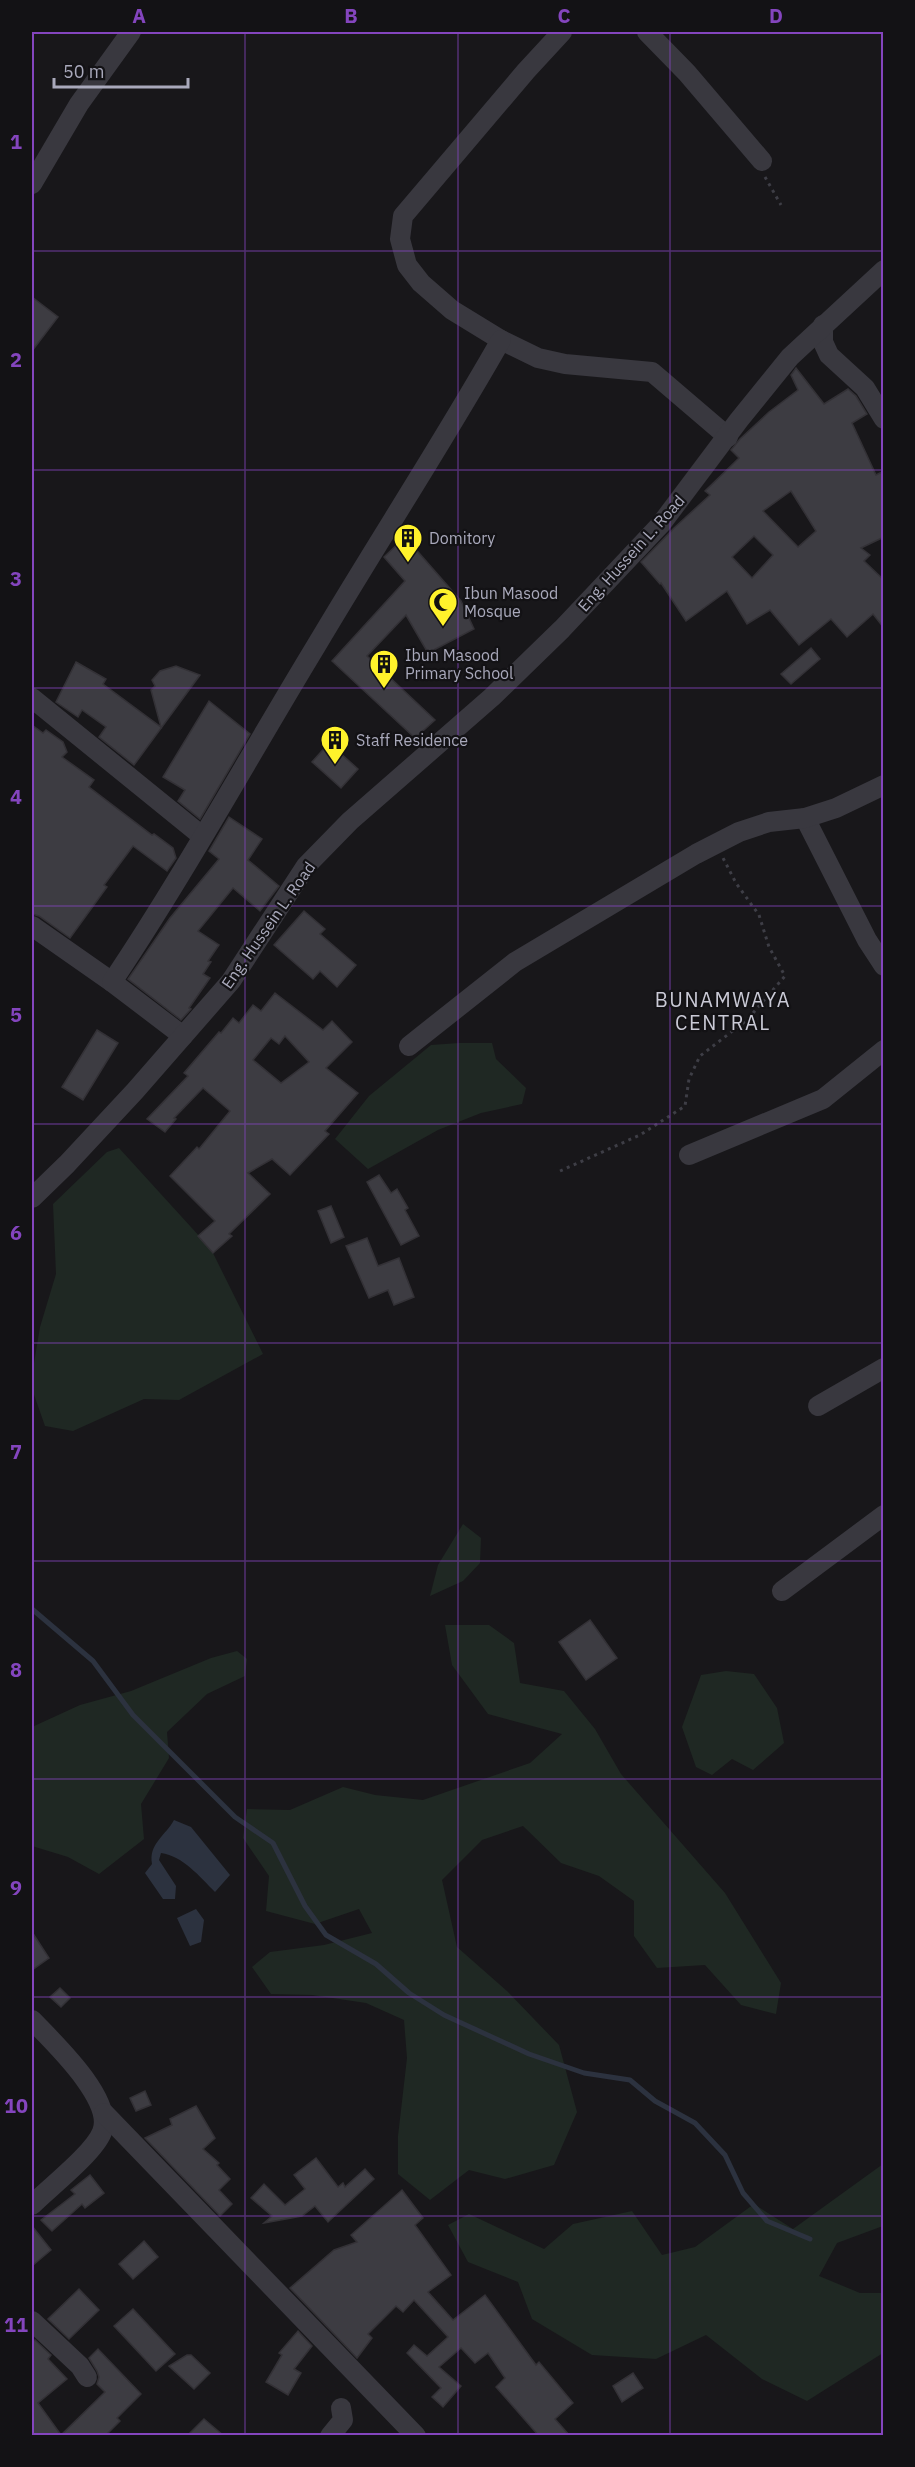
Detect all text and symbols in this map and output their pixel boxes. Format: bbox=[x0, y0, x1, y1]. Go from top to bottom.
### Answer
text: A bbox=[132, 2, 146, 29]
text: B bbox=[344, 2, 358, 29]
text: C bbox=[557, 2, 571, 29]
text: D bbox=[769, 2, 783, 29]
scale bar bbox=[54, 51, 188, 89]
text: 50 m bbox=[63, 60, 105, 83]
text: 1 bbox=[10, 128, 22, 155]
text: 2 bbox=[10, 346, 22, 373]
street label: Eng. Hussein L. Road bbox=[573, 491, 689, 615]
building icon: Domitory bbox=[392, 522, 424, 564]
place label: Domitory bbox=[429, 528, 495, 548]
text: 3 bbox=[10, 565, 22, 592]
place label: Ibun Masood Mosque bbox=[464, 583, 558, 621]
mosque icon: Ibun Masood Mosque bbox=[427, 586, 459, 628]
place label: Ibun Masood Primary School bbox=[405, 645, 513, 683]
building icon: Ibun Masood Primary School bbox=[368, 648, 400, 690]
building icon: Staff Residence bbox=[319, 724, 351, 766]
place label: Staff Residence bbox=[356, 730, 468, 750]
text: 4 bbox=[10, 783, 22, 810]
street label: Eng. Hussein L. Road bbox=[217, 858, 319, 992]
district label: BUNAMWAYA CENTRAL bbox=[655, 986, 791, 1036]
text: 5 bbox=[10, 1001, 22, 1028]
text: 6 bbox=[10, 1219, 22, 1246]
text: 7 bbox=[10, 1438, 22, 1465]
text: 8 bbox=[10, 1656, 22, 1683]
text: 9 bbox=[10, 1874, 22, 1901]
text: 10 bbox=[4, 2092, 28, 2119]
text: 11 bbox=[4, 2311, 28, 2338]

